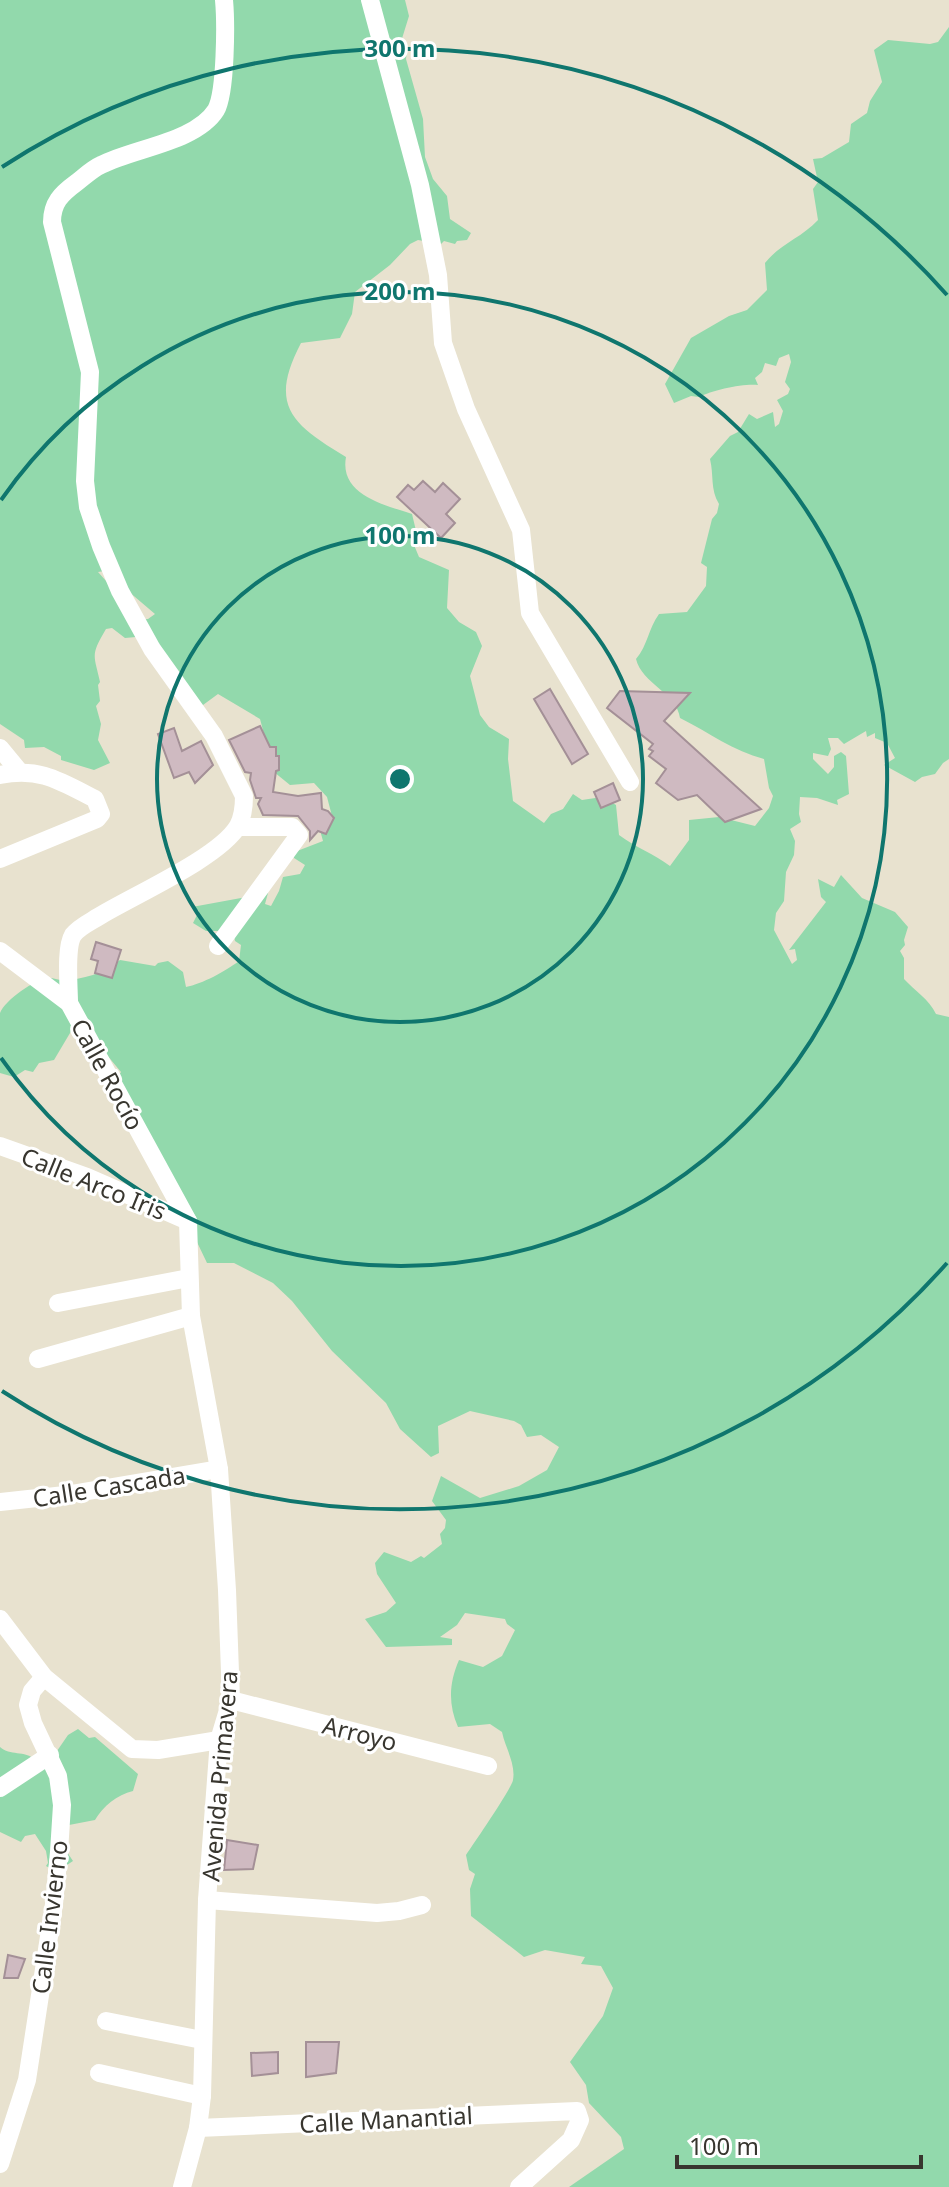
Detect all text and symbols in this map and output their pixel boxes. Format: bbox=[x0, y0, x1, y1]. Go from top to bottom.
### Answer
text: 300 m bbox=[365, 31, 435, 64]
text: 200 m bbox=[365, 274, 435, 307]
text: 100 m bbox=[365, 518, 435, 551]
centre of rings bbox=[386, 765, 414, 793]
street label: Calle Rocío bbox=[64, 1012, 152, 1136]
street label: Calle Arco Iris bbox=[17, 1139, 171, 1227]
street label: Calle Cascada bbox=[30, 1458, 188, 1514]
street label: Avenida Primavera bbox=[193, 1669, 245, 1883]
street label: Arroyo bbox=[319, 1708, 401, 1758]
street label: Calle Invierno bbox=[23, 1838, 75, 1996]
street label: Calle Manantial bbox=[298, 2098, 474, 2140]
scale bar bbox=[677, 2119, 921, 2169]
text: 100 m bbox=[689, 2129, 759, 2162]

